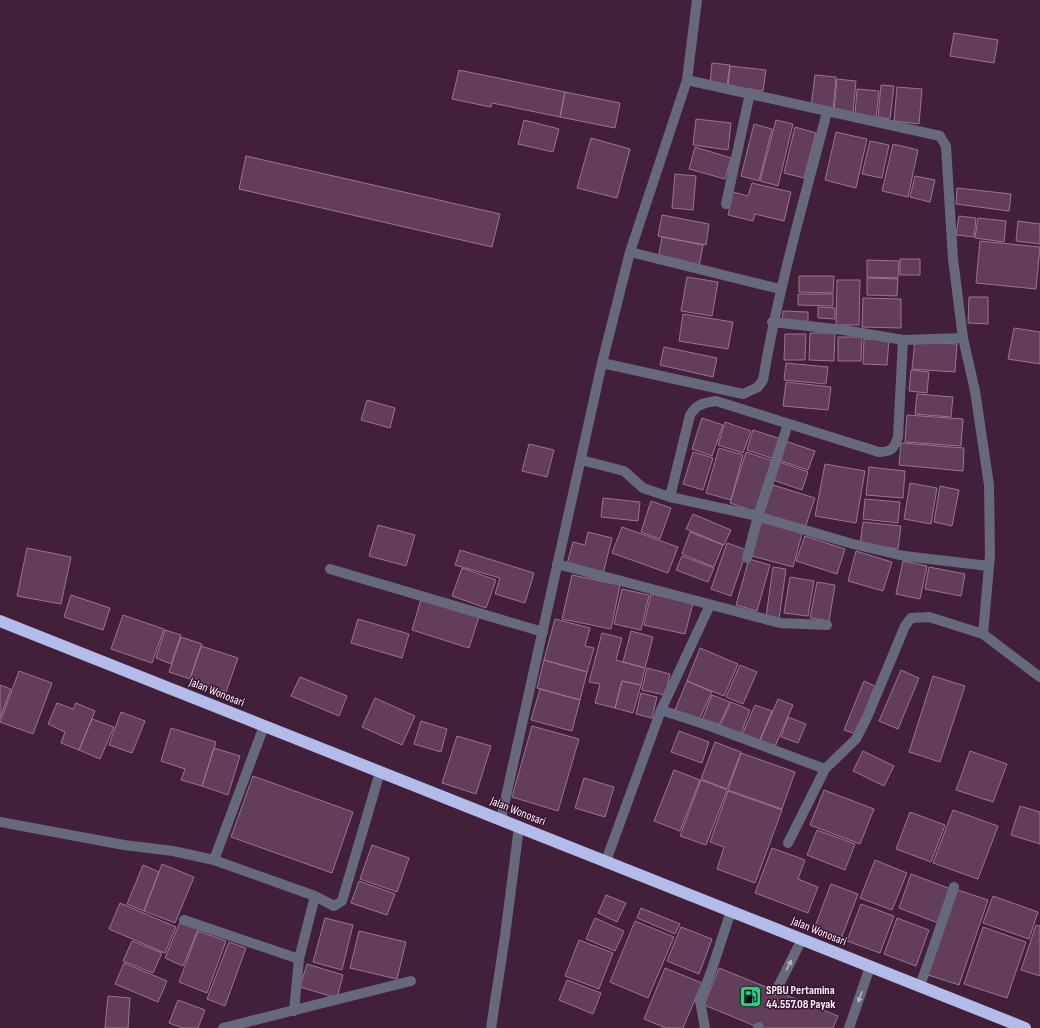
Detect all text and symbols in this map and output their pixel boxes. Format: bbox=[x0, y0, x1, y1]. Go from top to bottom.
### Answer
street label: Jalan Wonosari bbox=[186, 674, 247, 710]
street label: Jalan Wonosari bbox=[487, 793, 548, 829]
street label: Jalan Wonosari bbox=[788, 913, 849, 949]
one-way arrow bbox=[786, 960, 792, 971]
place label: SPBU Pertamina 44.557.08 Payak bbox=[766, 983, 835, 1012]
fuel station icon: SPBU Pertamina 44.557.08 Payak bbox=[738, 984, 764, 1010]
one-way arrow bbox=[856, 992, 862, 1004]

